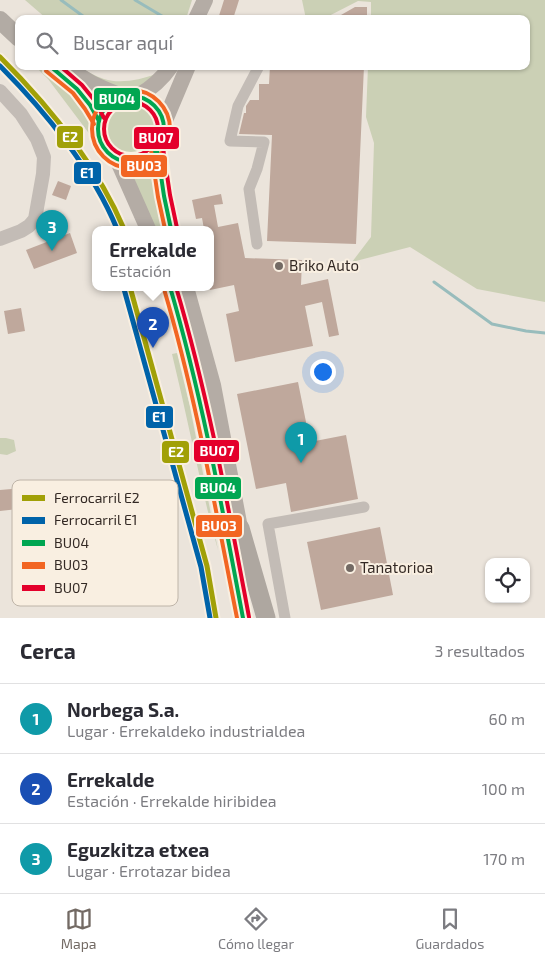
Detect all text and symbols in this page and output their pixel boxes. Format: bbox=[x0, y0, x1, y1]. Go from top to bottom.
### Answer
search box bbox=[15, 15, 530, 70]
icon: search bbox=[33, 29, 61, 57]
text: Buscar aquí bbox=[73, 31, 173, 54]
line badge: BU04 bbox=[93, 87, 141, 111]
text: BU04 bbox=[99, 90, 135, 107]
line badge: E2 bbox=[56, 125, 84, 149]
line badge: BU07 bbox=[133, 126, 180, 150]
text: E2 bbox=[62, 128, 78, 145]
text: BU07 bbox=[139, 129, 174, 146]
line badge: BU03 bbox=[120, 154, 168, 178]
text: BU03 bbox=[126, 157, 162, 174]
line badge: E1 bbox=[73, 161, 102, 185]
text: E1 bbox=[80, 164, 94, 181]
pin: 3 bbox=[36, 210, 68, 251]
popup bbox=[92, 226, 214, 291]
text: Errekalde bbox=[109, 238, 197, 261]
place label: Briko Auto bbox=[289, 256, 359, 274]
marker: Briko Auto bbox=[273, 260, 285, 272]
text: Estación bbox=[109, 261, 171, 280]
pin: 2 bbox=[137, 307, 169, 348]
your location bbox=[310, 359, 336, 385]
line badge: E1 bbox=[145, 405, 174, 429]
text: E1 bbox=[152, 408, 166, 425]
pin: 1 bbox=[285, 422, 317, 463]
line badge: BU07 bbox=[193, 439, 240, 463]
line badge: E2 bbox=[161, 440, 190, 464]
text: BU07 bbox=[200, 442, 235, 459]
text: E2 bbox=[168, 443, 184, 460]
line badge: BU04 bbox=[194, 476, 242, 500]
text: BU04 bbox=[200, 479, 236, 496]
legend bbox=[12, 480, 178, 606]
text: Ferrocarril E2 bbox=[54, 489, 140, 506]
text: Ferrocarril E1 bbox=[54, 511, 137, 528]
line badge: BU03 bbox=[195, 514, 243, 538]
text: BU03 bbox=[201, 517, 237, 534]
text: BU04 bbox=[54, 534, 89, 551]
text: BU03 bbox=[54, 556, 88, 573]
place label: Tanatorioa bbox=[360, 558, 433, 576]
map controls bbox=[485, 558, 530, 603]
button: locate bbox=[485, 558, 530, 603]
marker: Tanatorioa bbox=[344, 562, 356, 574]
text: BU07 bbox=[54, 579, 88, 596]
text: Cerca bbox=[20, 638, 76, 663]
text: 3 resultados bbox=[435, 641, 525, 660]
text: Norbega S.a. bbox=[67, 698, 179, 721]
text: 1 bbox=[33, 709, 39, 728]
text: 60 m bbox=[489, 709, 525, 728]
text: Lugar · Errekaldeko industrialdea bbox=[67, 721, 305, 740]
text: Errekalde bbox=[67, 768, 155, 791]
text: 2 bbox=[31, 779, 41, 798]
text: 100 m bbox=[482, 779, 525, 798]
text: Estación · Errekalde hiribidea bbox=[67, 791, 277, 810]
text: Eguzkitza etxea bbox=[67, 838, 209, 861]
text: 3 bbox=[31, 849, 41, 868]
text: 170 m bbox=[483, 849, 525, 868]
text: Lugar · Errotazar bidea bbox=[67, 861, 231, 880]
tab: Mapa bbox=[61, 905, 97, 952]
tab: Cómo llegar bbox=[218, 905, 294, 952]
tab: Guardados bbox=[416, 905, 484, 952]

